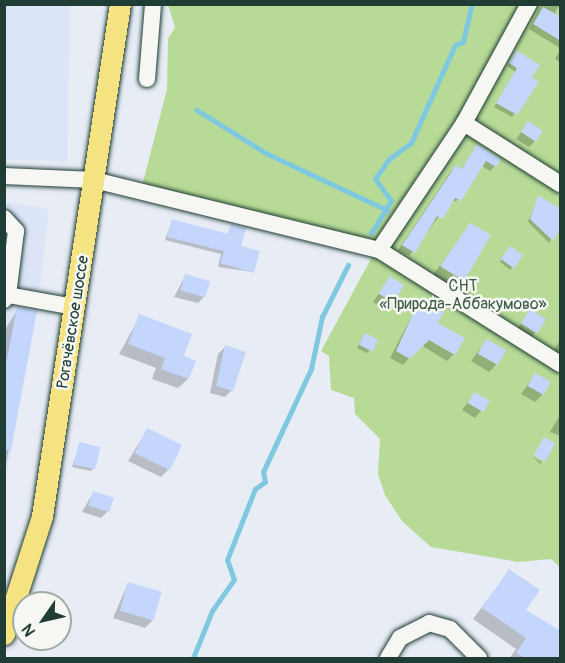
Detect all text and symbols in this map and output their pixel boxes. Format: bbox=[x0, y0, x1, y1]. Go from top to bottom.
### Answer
street label: Рогачёвское шоссе bbox=[53, 254, 93, 390]
park label: СНТ «Природа-Аббакумово» bbox=[379, 276, 547, 314]
north arrow bbox=[12, 591, 72, 651]
text: N bbox=[17, 620, 40, 640]

